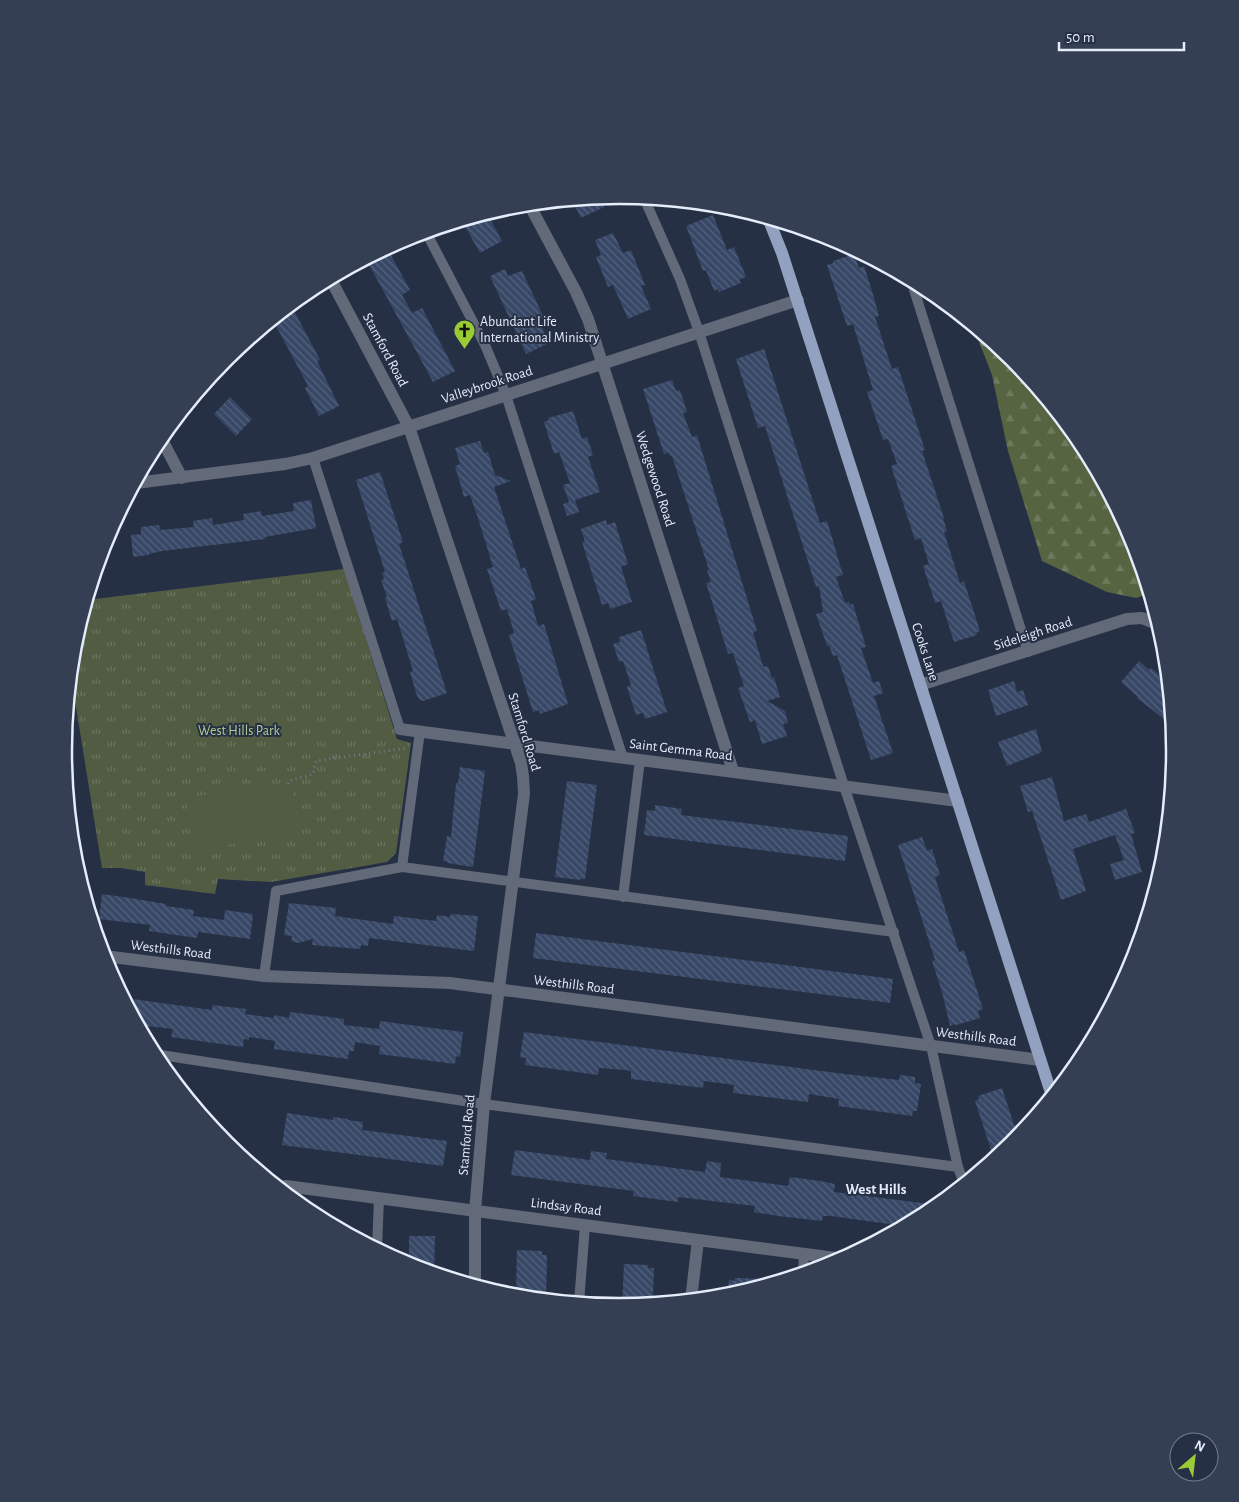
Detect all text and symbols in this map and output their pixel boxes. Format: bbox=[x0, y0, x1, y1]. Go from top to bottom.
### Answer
scale bar bbox=[1059, 20, 1184, 52]
text: 50 m bbox=[1066, 30, 1095, 45]
street label: Stamford Road bbox=[360, 311, 410, 389]
place label: Abundant Life International Ministry bbox=[480, 315, 599, 345]
church icon: Abundant Life International Ministry bbox=[452, 318, 476, 349]
street label: Valleybrook Road bbox=[440, 364, 534, 406]
street label: Wedgewood Road bbox=[633, 430, 677, 528]
street label: Sideleigh Road bbox=[992, 615, 1074, 653]
street label: Cooks Lane bbox=[909, 621, 941, 683]
street label: Stamford Road bbox=[505, 691, 543, 773]
park label: West Hills Park bbox=[198, 724, 281, 738]
street label: Saint Gemma Road bbox=[629, 737, 733, 763]
street label: Westhills Road bbox=[130, 938, 212, 962]
street label: Westhills Road bbox=[533, 973, 615, 997]
street label: Westhills Road bbox=[935, 1025, 1017, 1049]
street label: Stamford Road bbox=[456, 1094, 478, 1176]
district label: West Hills bbox=[845, 1182, 907, 1197]
street label: Lindsay Road bbox=[530, 1196, 602, 1218]
north arrow bbox=[1169, 1432, 1219, 1482]
text: N bbox=[1192, 1438, 1207, 1455]

